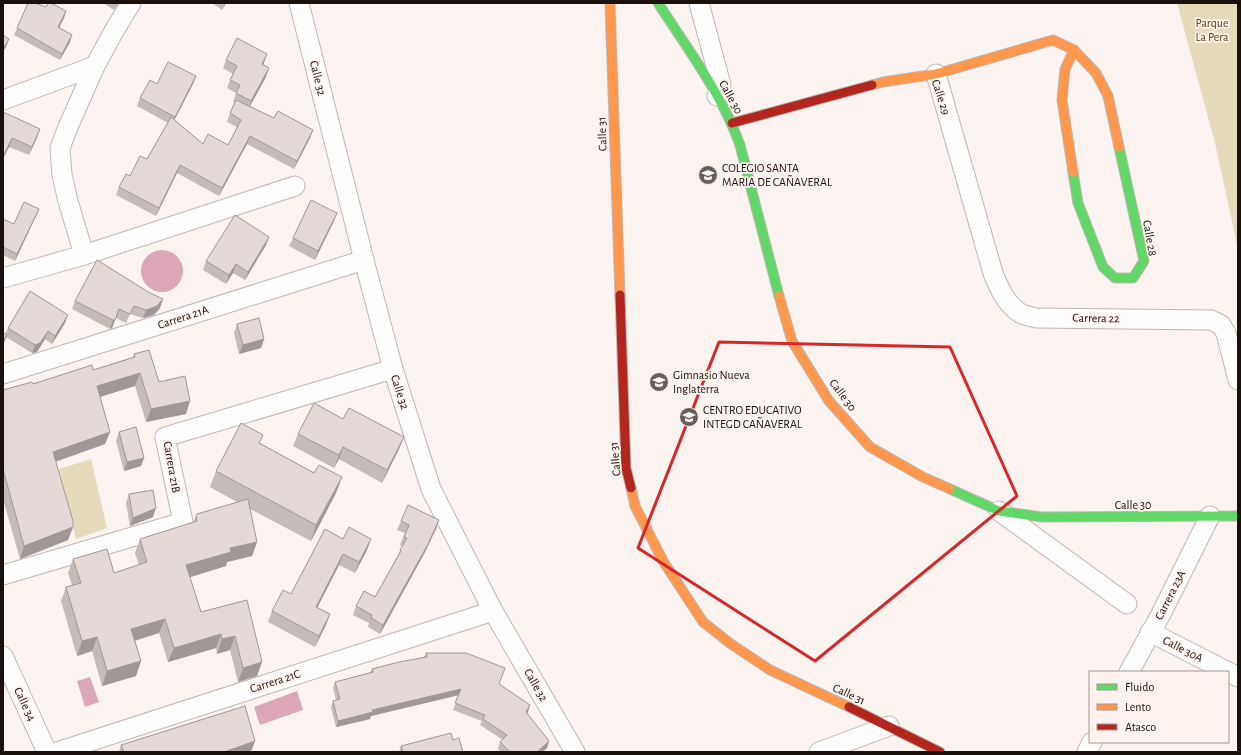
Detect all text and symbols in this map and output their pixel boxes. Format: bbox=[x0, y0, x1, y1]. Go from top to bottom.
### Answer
park label: Parque La Pera bbox=[1195, 17, 1229, 43]
street label: Calle 32 bbox=[308, 59, 328, 97]
street label: Calle 30 bbox=[717, 78, 745, 116]
street label: Calle 29 bbox=[930, 78, 952, 116]
street label: Calle 31 bbox=[595, 117, 609, 151]
place label: COLEGIO SANTA MARIA DE CAÑAVERAL bbox=[722, 162, 832, 188]
school or university icon: COLEGIO SANTA MARIA DE CAÑAVERAL bbox=[697, 164, 719, 186]
street label: Calle 28 bbox=[1141, 219, 1159, 257]
street label: Carrera 21A bbox=[156, 303, 210, 331]
street label: Carrera 22 bbox=[1072, 312, 1120, 324]
place label: Gimnasio Nueva Inglaterra bbox=[673, 369, 750, 395]
school or university icon: Gimnasio Nueva Inglaterra bbox=[648, 371, 670, 393]
street label: Calle 32 bbox=[389, 373, 411, 411]
street label: Calle 30 bbox=[827, 377, 859, 413]
place label: CENTRO EDUCATIVO INTEGD CAÑAVERAL bbox=[703, 404, 802, 430]
school or university icon: CENTRO EDUCATIVO INTEGD CAÑAVERAL bbox=[678, 406, 700, 428]
street label: Carrera 21B bbox=[162, 440, 182, 494]
street label: Calle 31 bbox=[608, 441, 622, 477]
street label: Calle 30 bbox=[1115, 499, 1151, 511]
street label: Carrera 23A bbox=[1152, 568, 1188, 622]
street label: Calle 30A bbox=[1161, 634, 1205, 664]
street label: Carrera 21C bbox=[248, 667, 302, 695]
street label: Calle 32 bbox=[522, 667, 550, 704]
legend bbox=[1089, 671, 1229, 743]
street label: Calle 31 bbox=[831, 681, 867, 707]
text: Fluido bbox=[1125, 681, 1154, 693]
street label: Calle 34 bbox=[12, 685, 38, 723]
text: Lento bbox=[1125, 701, 1151, 713]
text: Atasco bbox=[1125, 721, 1156, 733]

